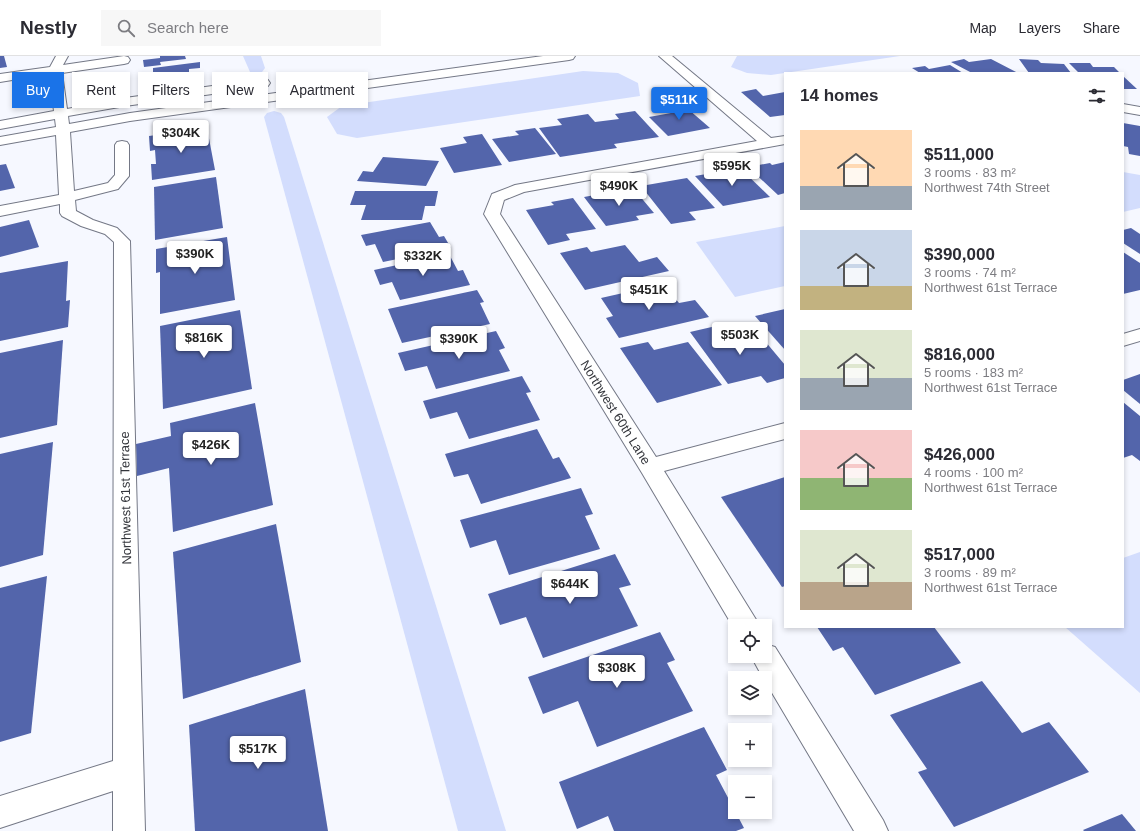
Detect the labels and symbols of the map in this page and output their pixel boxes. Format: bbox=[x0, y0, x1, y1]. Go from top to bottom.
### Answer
pin: $511K bbox=[651, 87, 707, 121]
pin: $304K bbox=[153, 120, 209, 154]
pin: $595K bbox=[704, 153, 760, 187]
pin: $490K bbox=[591, 173, 647, 207]
pin: $390K bbox=[167, 241, 223, 275]
pin: $332K bbox=[395, 243, 451, 277]
pin: $451K bbox=[621, 277, 677, 311]
pin: $503K bbox=[712, 322, 768, 356]
pin: $816K bbox=[176, 325, 232, 359]
pin: $390K bbox=[431, 326, 487, 360]
street label: Northwest 60th Lane bbox=[577, 357, 654, 467]
street label: Northwest 61st Terrace bbox=[117, 431, 134, 565]
pin: $426K bbox=[183, 432, 239, 466]
pin: $644K bbox=[542, 571, 598, 605]
pin: $308K bbox=[589, 655, 645, 689]
pin: $517K bbox=[230, 736, 286, 770]

